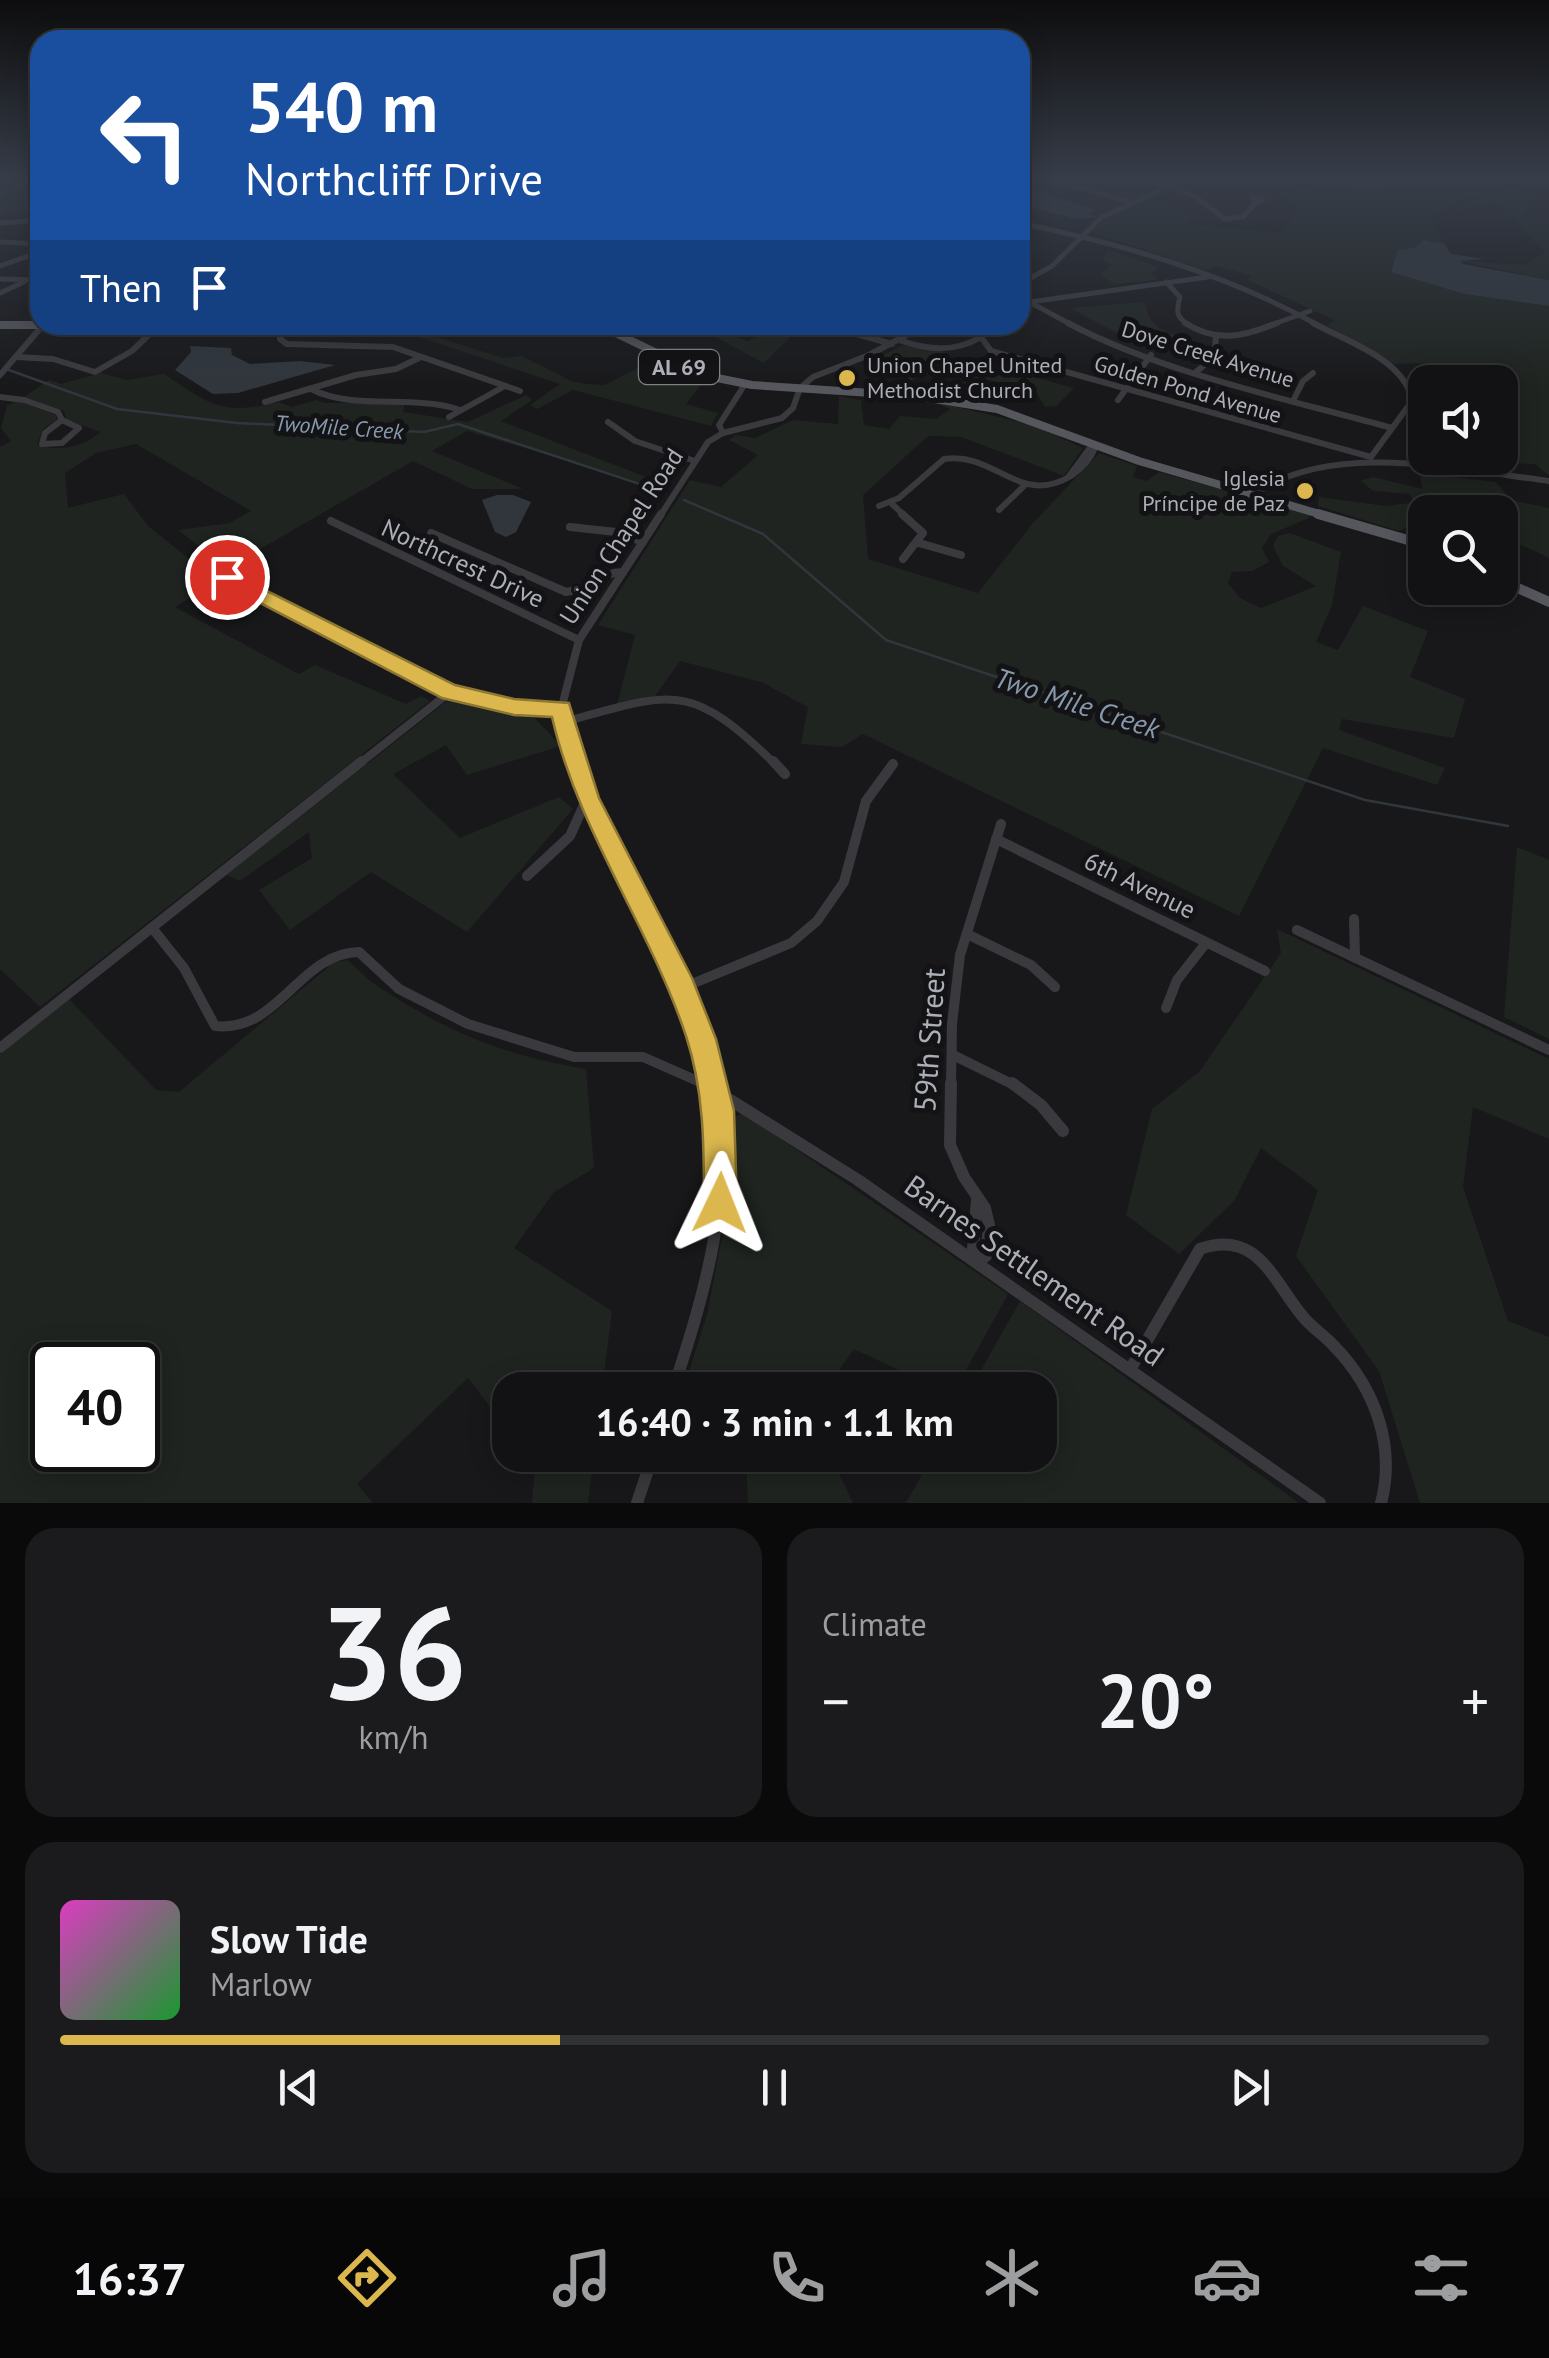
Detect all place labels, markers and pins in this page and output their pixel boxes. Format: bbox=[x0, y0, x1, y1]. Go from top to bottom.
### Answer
place label: Union Chapel United Methodist Church bbox=[867, 351, 1062, 404]
marker: Union Chapel United Methodist Church bbox=[836, 367, 858, 389]
place label: Iglesia Príncipe de Paz bbox=[1142, 464, 1285, 517]
marker: Iglesia Príncipe de Paz bbox=[1294, 480, 1316, 502]
pin bbox=[185, 535, 270, 620]

